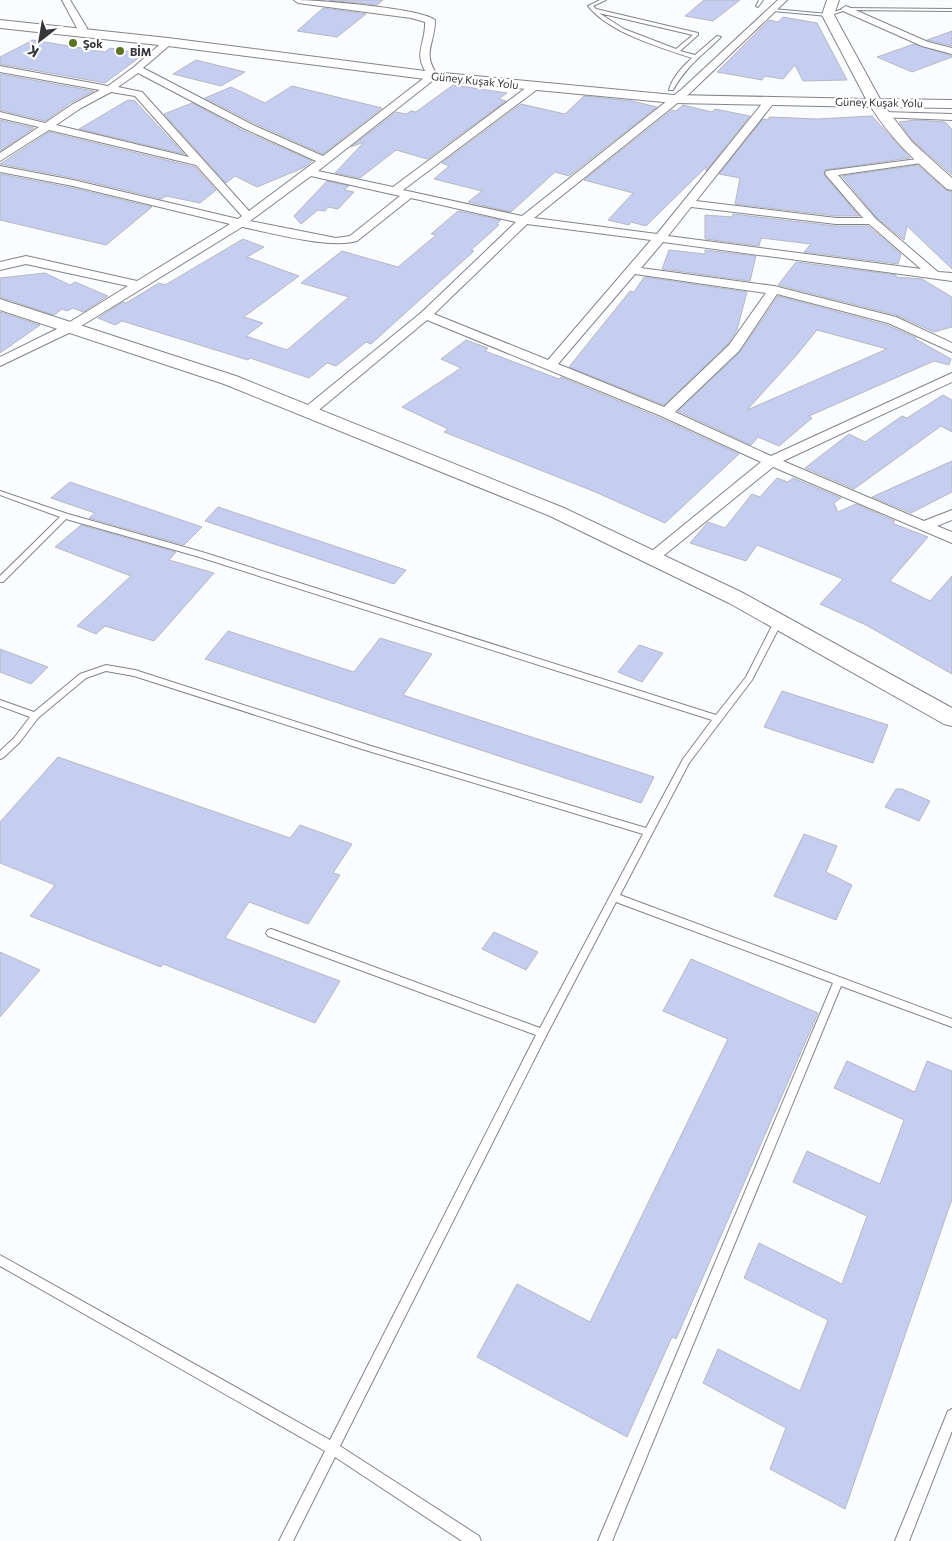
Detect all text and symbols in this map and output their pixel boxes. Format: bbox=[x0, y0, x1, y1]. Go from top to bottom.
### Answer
north arrow bbox=[15, 15, 65, 65]
marker: Şok bbox=[67, 37, 79, 49]
place label: Şok bbox=[83, 37, 103, 50]
text: K bbox=[24, 42, 42, 61]
marker: BİM bbox=[114, 45, 126, 57]
place label: BİM bbox=[130, 45, 152, 58]
street label: Güney Kuşak Yolu bbox=[431, 69, 519, 91]
street label: Güney Kuşak Yolu bbox=[835, 95, 923, 109]

